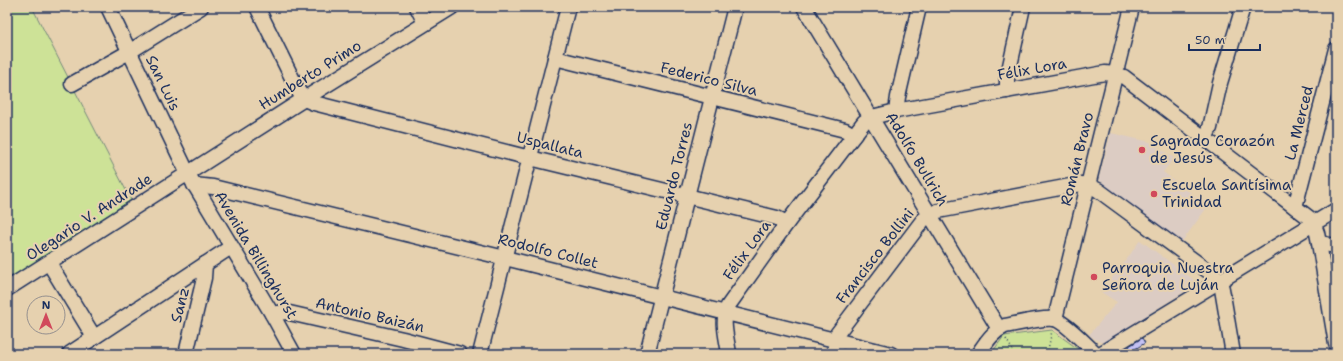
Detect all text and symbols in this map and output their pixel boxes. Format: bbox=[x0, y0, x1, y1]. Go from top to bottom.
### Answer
scale bar bbox=[1189, 26, 1260, 52]
text: 50 m bbox=[1195, 32, 1225, 48]
street label: Humberto Primo bbox=[255, 35, 365, 115]
street label: San Luis bbox=[141, 52, 185, 114]
street label: Félix Lora bbox=[996, 53, 1069, 85]
street label: Federico Silva bbox=[658, 57, 760, 101]
street label: La Merced bbox=[1280, 83, 1318, 162]
street label: Adolfo Bullrich bbox=[881, 108, 953, 210]
street label: Román Bravo bbox=[1056, 110, 1098, 208]
street label: Eduardo Torres bbox=[651, 120, 697, 232]
street label: Uspallata bbox=[514, 127, 586, 163]
place label: Sagrado Corazón de Jesús bbox=[1150, 131, 1275, 168]
marker: Sagrado Corazón de Jesús bbox=[1137, 145, 1147, 155]
street label: Olegario V. Andrade bbox=[22, 169, 156, 265]
place label: Escuela Santísima Trinidad bbox=[1162, 175, 1292, 212]
street label: Avenida Billinghurst bbox=[210, 187, 302, 323]
marker: Escuela Santísima Trinidad bbox=[1149, 189, 1159, 199]
street label: Francisco Bollini bbox=[831, 204, 919, 308]
street label: Félix Lora bbox=[718, 215, 776, 284]
street label: Rodolfo Collet bbox=[496, 229, 600, 273]
place label: Parroquia Nuestra Señora de Luján bbox=[1102, 258, 1235, 295]
marker: Parroquia Nuestra Señora de Luján bbox=[1089, 272, 1099, 282]
street label: Sanz bbox=[166, 285, 194, 325]
street label: Antonio Baizán bbox=[314, 293, 426, 337]
north arrow bbox=[26, 295, 66, 335]
text: N bbox=[42, 298, 51, 313]

